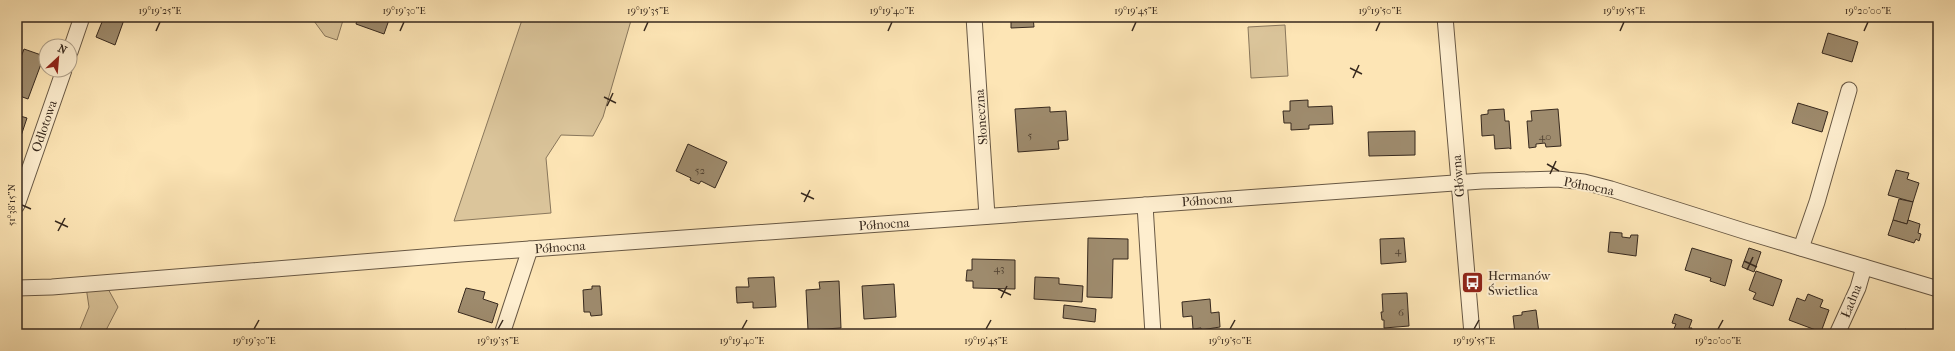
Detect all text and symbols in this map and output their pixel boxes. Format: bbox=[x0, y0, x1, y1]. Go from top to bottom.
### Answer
text: 19°19'25"E bbox=[139, 5, 181, 17]
text: 19°19'30"E bbox=[382, 5, 426, 17]
text: 19°19'35"E bbox=[627, 5, 669, 17]
text: 19°19'40"E bbox=[870, 5, 914, 17]
text: 19°19'45"E bbox=[1114, 5, 1158, 17]
text: 19°19'50"E bbox=[1358, 5, 1402, 17]
text: 19°19'55"E bbox=[1603, 5, 1645, 17]
text: 19°20'00"E bbox=[1845, 5, 1891, 17]
north arrow bbox=[38, 38, 78, 78]
text: N bbox=[56, 42, 69, 57]
street label: Słoneczna bbox=[972, 88, 990, 145]
street label: Odlotowa bbox=[28, 97, 60, 154]
house number: 5 bbox=[1028, 129, 1033, 142]
house number: 40 bbox=[1539, 130, 1551, 143]
street label: Główna bbox=[1449, 153, 1467, 198]
house number: 52 bbox=[695, 164, 706, 177]
street label: Północna bbox=[1563, 174, 1616, 198]
text: 51°38'15"N bbox=[6, 184, 18, 226]
street label: Północna bbox=[1181, 191, 1234, 209]
street label: Północna bbox=[858, 215, 911, 233]
street label: Północna bbox=[534, 238, 587, 256]
house number: 4 bbox=[1395, 244, 1402, 257]
house number: 43 bbox=[993, 262, 1005, 275]
place label: Hermanów Świetlica bbox=[1488, 268, 1551, 298]
bus stop icon: Hermanów Świetlica bbox=[1460, 269, 1486, 295]
street label: Ładna bbox=[1838, 281, 1865, 320]
house number: 6 bbox=[1398, 306, 1404, 319]
text: 19°19'30"E bbox=[232, 335, 276, 347]
text: 19°19'35"E bbox=[477, 335, 519, 347]
text: 19°19'40"E bbox=[720, 335, 764, 347]
text: 19°19'45"E bbox=[964, 335, 1008, 347]
text: 19°19'50"E bbox=[1208, 335, 1252, 347]
text: 19°19'55"E bbox=[1453, 335, 1495, 347]
text: 19°20'00"E bbox=[1695, 335, 1741, 347]

